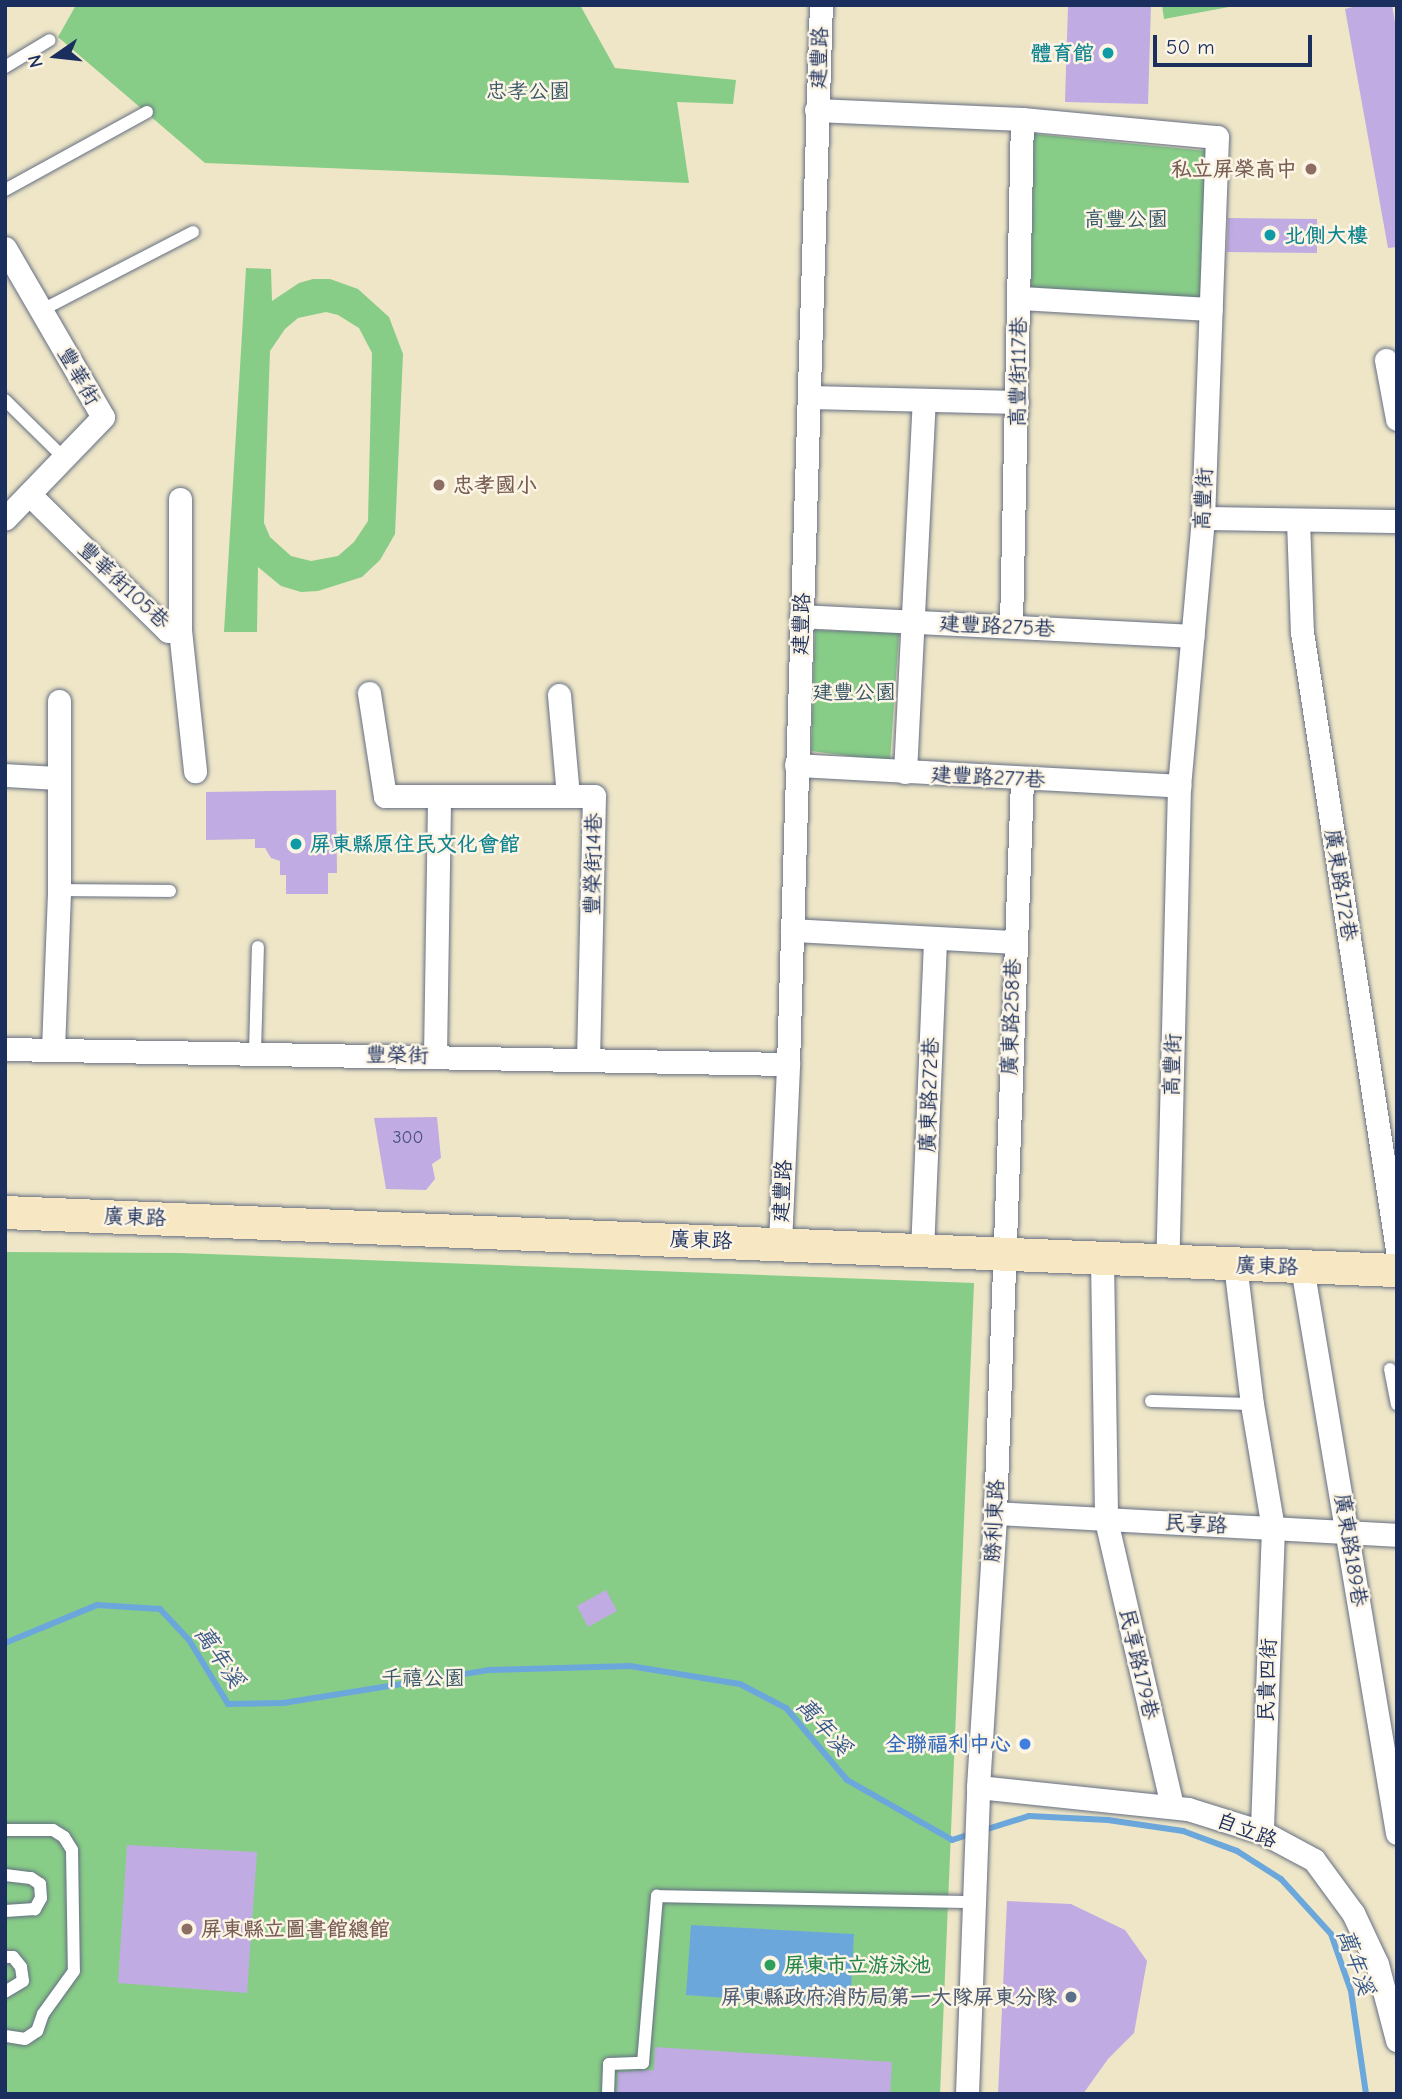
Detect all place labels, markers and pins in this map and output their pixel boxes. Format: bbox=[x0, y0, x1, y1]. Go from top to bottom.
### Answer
place label: 體育館 bbox=[1031, 40, 1094, 66]
marker: 體育館 bbox=[1100, 45, 1116, 61]
place label: 私立屏榮高中 bbox=[1171, 156, 1297, 182]
marker: 私立屏榮高中 bbox=[1303, 161, 1319, 177]
place label: 北側大樓 bbox=[1284, 222, 1368, 248]
marker: 北側大樓 bbox=[1262, 227, 1278, 243]
place label: 忠孝國小 bbox=[453, 472, 537, 498]
marker: 忠孝國小 bbox=[431, 477, 447, 493]
place label: 屏東縣原住民文化會館 bbox=[310, 831, 520, 857]
marker: 屏東縣原住民文化會館 bbox=[288, 836, 304, 852]
place label: 全聯福利中心 bbox=[885, 1731, 1011, 1757]
marker: 全聯福利中心 bbox=[1017, 1736, 1033, 1752]
place label: 屏東縣立圖書館總館 bbox=[201, 1916, 390, 1942]
marker: 屏東縣立圖書館總館 bbox=[179, 1921, 195, 1937]
place label: 屏東市立游泳池 bbox=[784, 1952, 931, 1978]
marker: 屏東市立游泳池 bbox=[762, 1957, 778, 1973]
place label: 屏東縣政府消防局第一大隊屏東分隊 bbox=[721, 1984, 1057, 2010]
marker: 屏東縣政府消防局第一大隊屏東分隊 bbox=[1063, 1989, 1079, 2005]

